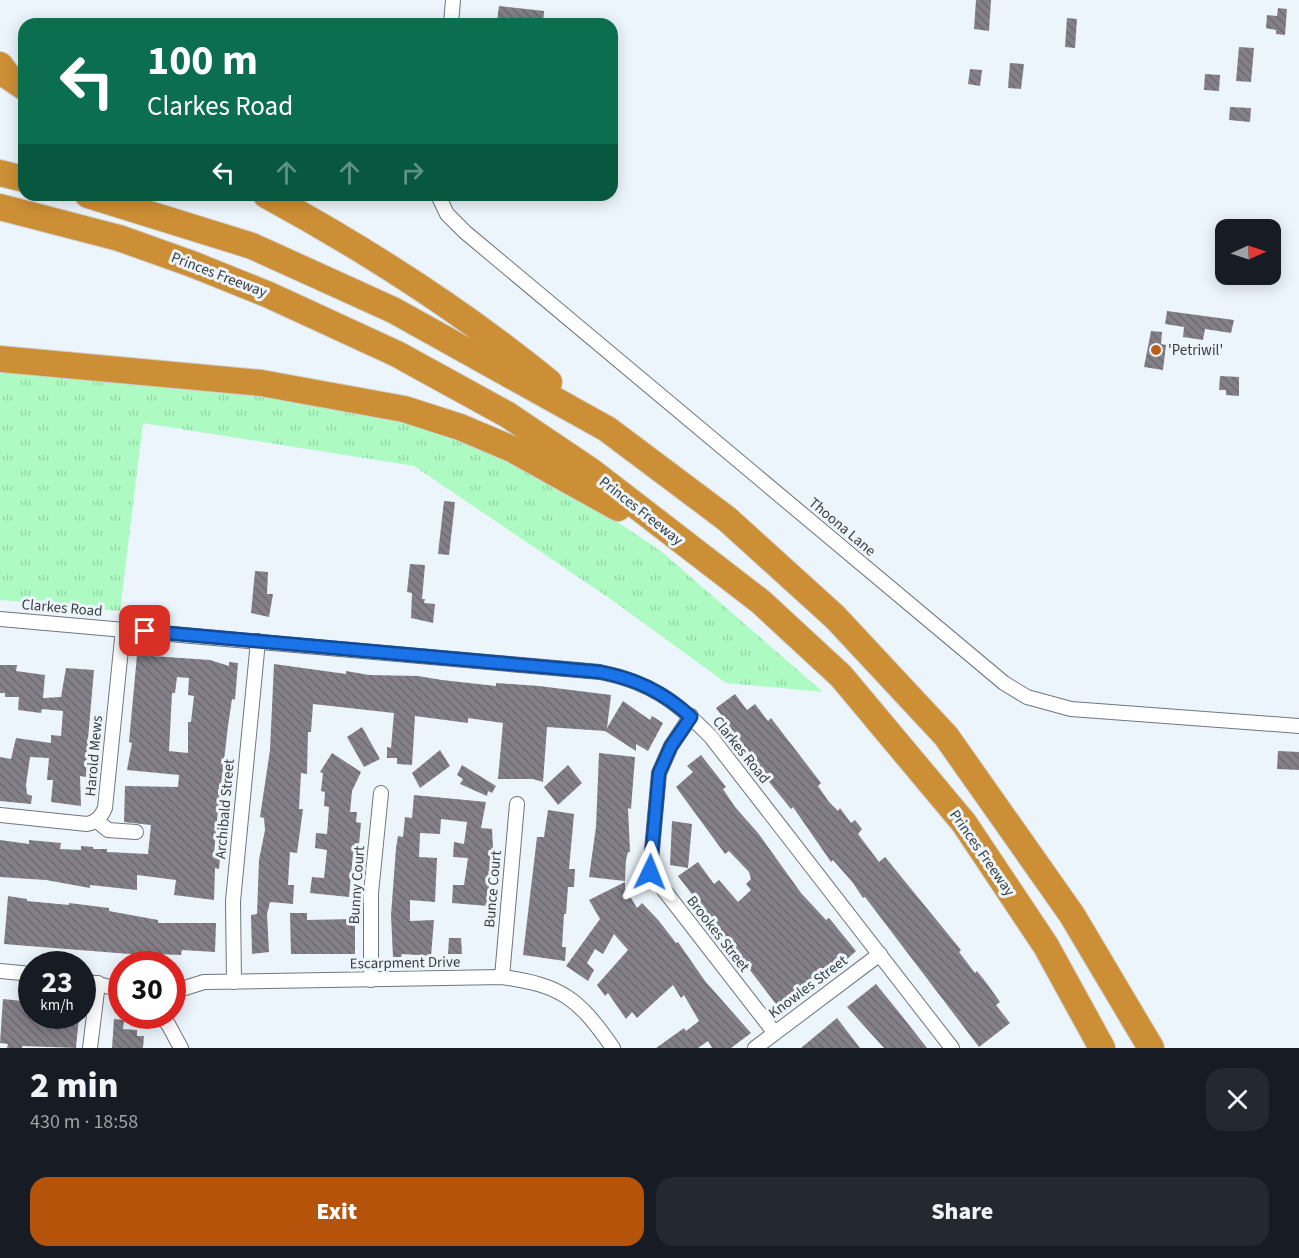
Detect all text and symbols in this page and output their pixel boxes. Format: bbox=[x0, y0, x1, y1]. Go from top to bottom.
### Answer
text: 100 m bbox=[147, 31, 258, 91]
icon: left bbox=[48, 42, 126, 120]
text: Clarkes Road bbox=[147, 87, 293, 126]
icon: left bbox=[207, 156, 240, 189]
icon: ahead bbox=[270, 156, 303, 189]
icon: ahead bbox=[333, 156, 366, 189]
icon: right bbox=[396, 156, 429, 189]
north arrow bbox=[1215, 219, 1281, 285]
map controls bbox=[1215, 219, 1281, 285]
street label: Princes Freeway bbox=[168, 247, 270, 303]
place label: 'Petriwil' bbox=[1168, 340, 1223, 361]
marker: 'Petriwil' bbox=[1149, 343, 1163, 357]
street label: Princes Freeway bbox=[595, 472, 687, 550]
street label: Thoona Lane bbox=[804, 493, 880, 561]
street label: Clarkes Road bbox=[21, 594, 103, 622]
pin bbox=[119, 605, 170, 656]
icon: arrive bbox=[128, 614, 161, 647]
street label: Clarkes Road bbox=[707, 712, 775, 788]
street label: Harold Mews bbox=[80, 715, 108, 797]
street label: Archibald Street bbox=[210, 758, 240, 860]
street label: Princes Freeway bbox=[944, 806, 1020, 900]
position arrow bbox=[618, 840, 682, 904]
street label: Bunny Court bbox=[344, 845, 370, 925]
street label: Bunce Court bbox=[479, 850, 507, 928]
street label: Brookes Street bbox=[682, 891, 754, 977]
street label: Knowles Street bbox=[764, 950, 852, 1024]
speed limit sign: 30 bbox=[108, 951, 186, 1029]
street label: Escarpment Drive bbox=[350, 952, 460, 974]
text: 23 bbox=[41, 961, 73, 1004]
text: km/h bbox=[40, 995, 74, 1016]
text: 2 min bbox=[30, 1060, 118, 1111]
button: close bbox=[1206, 1068, 1269, 1131]
text: 430 m · 18:58 bbox=[30, 1108, 138, 1136]
button: Exit bbox=[30, 1177, 644, 1246]
button: Share bbox=[656, 1177, 1269, 1246]

